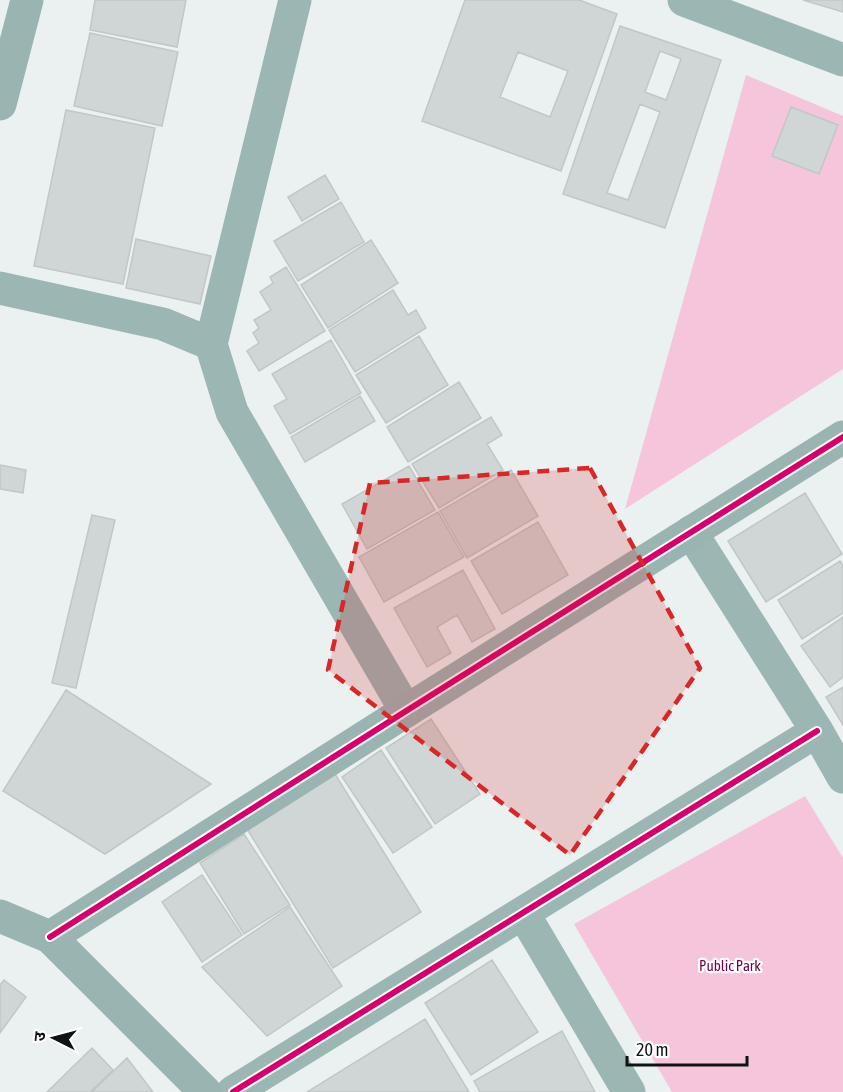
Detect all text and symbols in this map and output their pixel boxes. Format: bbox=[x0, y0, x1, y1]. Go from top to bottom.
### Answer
park label: Public Park bbox=[699, 957, 761, 974]
north arrow bbox=[24, 1008, 84, 1068]
scale bar bbox=[627, 1029, 747, 1067]
text: उ bbox=[30, 1030, 49, 1042]
text: 20 m bbox=[636, 1039, 668, 1060]

